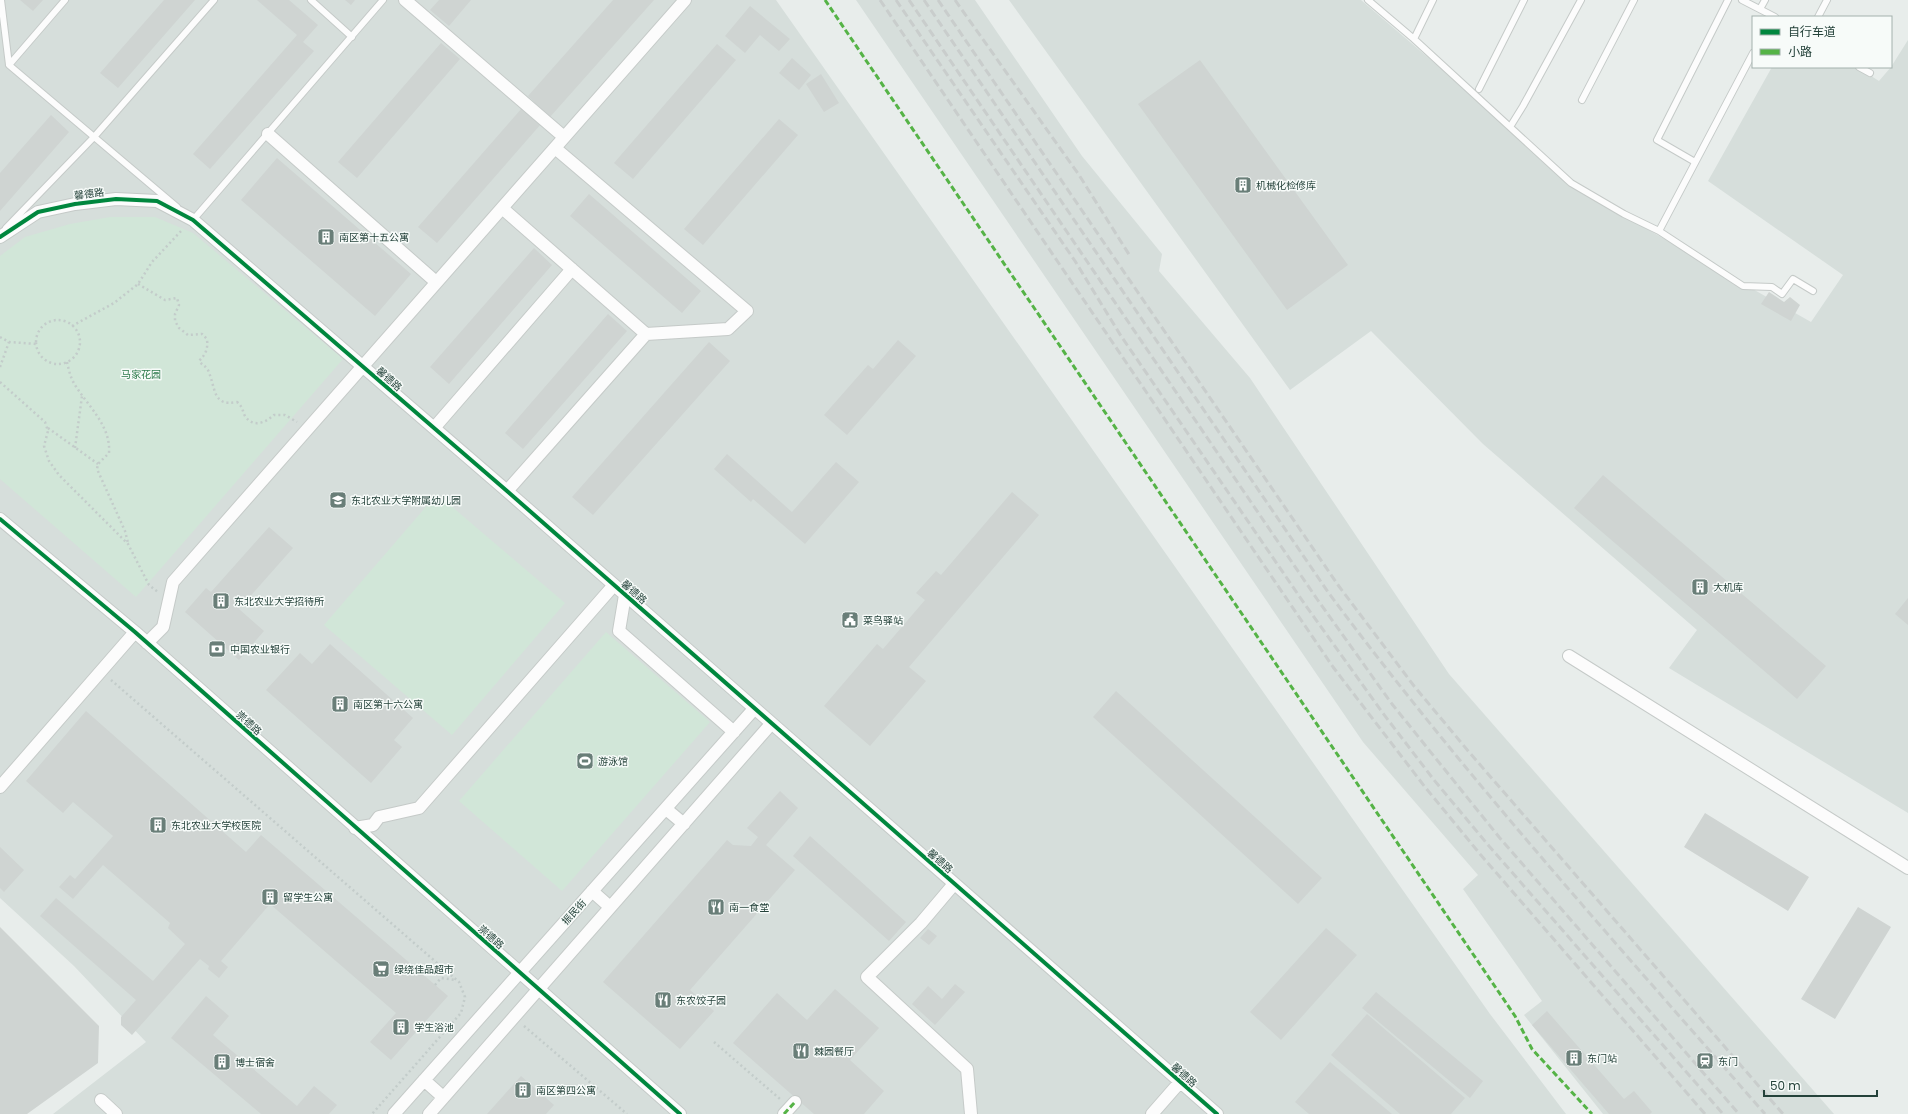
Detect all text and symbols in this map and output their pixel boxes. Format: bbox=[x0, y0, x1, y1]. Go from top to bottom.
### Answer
legend bbox=[1752, 16, 1892, 68]
text: 自行车道 bbox=[1788, 23, 1836, 40]
text: 小路 bbox=[1788, 43, 1812, 60]
building icon: 机械化检修库 bbox=[1233, 175, 1253, 195]
place label: 机械化检修库 bbox=[1256, 178, 1316, 193]
street label: 馨德路 bbox=[73, 185, 105, 203]
building icon: 南区第十五公寓 bbox=[316, 227, 336, 247]
place label: 南区第十五公寓 bbox=[339, 230, 409, 245]
street label: 馨德路 bbox=[373, 363, 405, 395]
park label: 马家花园 bbox=[121, 367, 161, 382]
school or university icon: 东北农业大学附属幼儿园 bbox=[328, 490, 348, 510]
place label: 东北农业大学附属幼儿园 bbox=[351, 493, 461, 508]
street label: 馨德路 bbox=[618, 576, 650, 608]
building icon: 大机库 bbox=[1690, 577, 1710, 597]
place label: 大机库 bbox=[1713, 580, 1743, 595]
building icon: 东北农业大学招待所 bbox=[211, 591, 231, 611]
place label: 东北农业大学招待所 bbox=[234, 594, 324, 609]
public building icon: 菜鸟驿站 bbox=[840, 610, 860, 630]
place label: 菜鸟驿站 bbox=[863, 613, 903, 628]
bank icon: 中国农业银行 bbox=[207, 639, 227, 659]
place label: 中国农业银行 bbox=[230, 642, 290, 657]
building icon: 南区第十六公寓 bbox=[330, 694, 350, 714]
place label: 南区第十六公寓 bbox=[353, 697, 423, 712]
street label: 崇德路 bbox=[233, 707, 265, 739]
sports icon: 游泳馆 bbox=[575, 751, 595, 771]
place label: 游泳馆 bbox=[598, 754, 628, 769]
building icon: 东北农业大学校医院 bbox=[148, 815, 168, 835]
place label: 东北农业大学校医院 bbox=[171, 818, 261, 833]
street label: 馨德路 bbox=[924, 845, 956, 877]
building icon: 留学生公寓 bbox=[260, 887, 280, 907]
place label: 留学生公寓 bbox=[283, 890, 333, 905]
street label: 振民街 bbox=[558, 896, 590, 928]
restaurant icon: 南一食堂 bbox=[706, 897, 726, 917]
place label: 南一食堂 bbox=[729, 900, 769, 915]
street label: 崇德路 bbox=[475, 921, 507, 953]
supermarket icon: 绿绕佳品超市 bbox=[371, 959, 391, 979]
place label: 绿绕佳品超市 bbox=[394, 962, 454, 977]
restaurant icon: 东农饺子园 bbox=[653, 990, 673, 1010]
place label: 东农饺子园 bbox=[676, 993, 726, 1008]
building icon: 学生浴池 bbox=[391, 1017, 411, 1037]
place label: 学生浴池 bbox=[414, 1020, 454, 1035]
restaurant icon: 棘园餐厅 bbox=[791, 1041, 811, 1061]
place label: 棘园餐厅 bbox=[814, 1044, 854, 1059]
building icon: 东门站 bbox=[1564, 1048, 1584, 1068]
place label: 东门站 bbox=[1587, 1051, 1617, 1066]
station icon: 东门 bbox=[1695, 1051, 1715, 1071]
building icon: 博士宿舍 bbox=[212, 1052, 232, 1072]
place label: 东门 bbox=[1718, 1054, 1738, 1069]
place label: 博士宿舍 bbox=[235, 1055, 275, 1070]
street label: 馨德路 bbox=[1168, 1059, 1200, 1091]
scale bar bbox=[1764, 1072, 1877, 1098]
text: 50 m bbox=[1770, 1077, 1801, 1094]
building icon: 南区第四公寓 bbox=[513, 1080, 533, 1100]
place label: 南区第四公寓 bbox=[536, 1083, 596, 1098]

